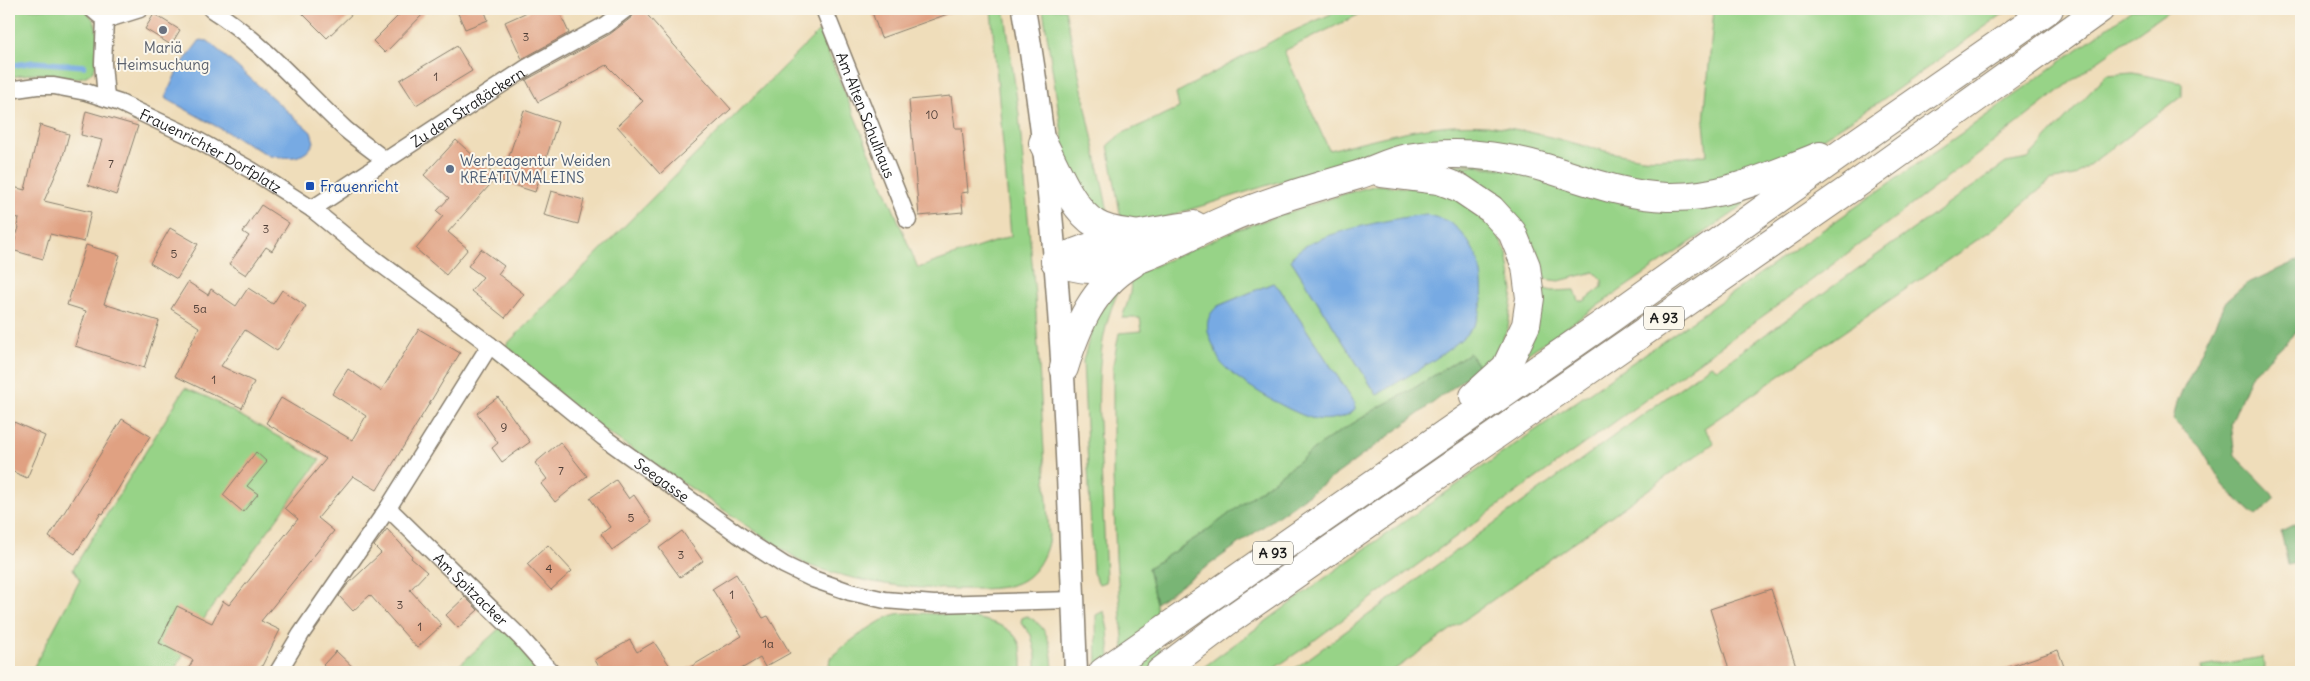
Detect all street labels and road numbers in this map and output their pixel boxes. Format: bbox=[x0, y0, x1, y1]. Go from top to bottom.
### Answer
street label: Am Alten Schulhaus bbox=[833, 49, 900, 181]
street label: Zu den Straßäckern bbox=[407, 62, 528, 151]
street label: Frauenrichter Dorfplatz bbox=[137, 104, 285, 197]
road number: A 93 bbox=[1644, 306, 1684, 330]
street label: Seegasse bbox=[631, 453, 693, 506]
road number: A 93 bbox=[1253, 542, 1293, 564]
street label: Am Spitzacker bbox=[430, 548, 512, 630]

